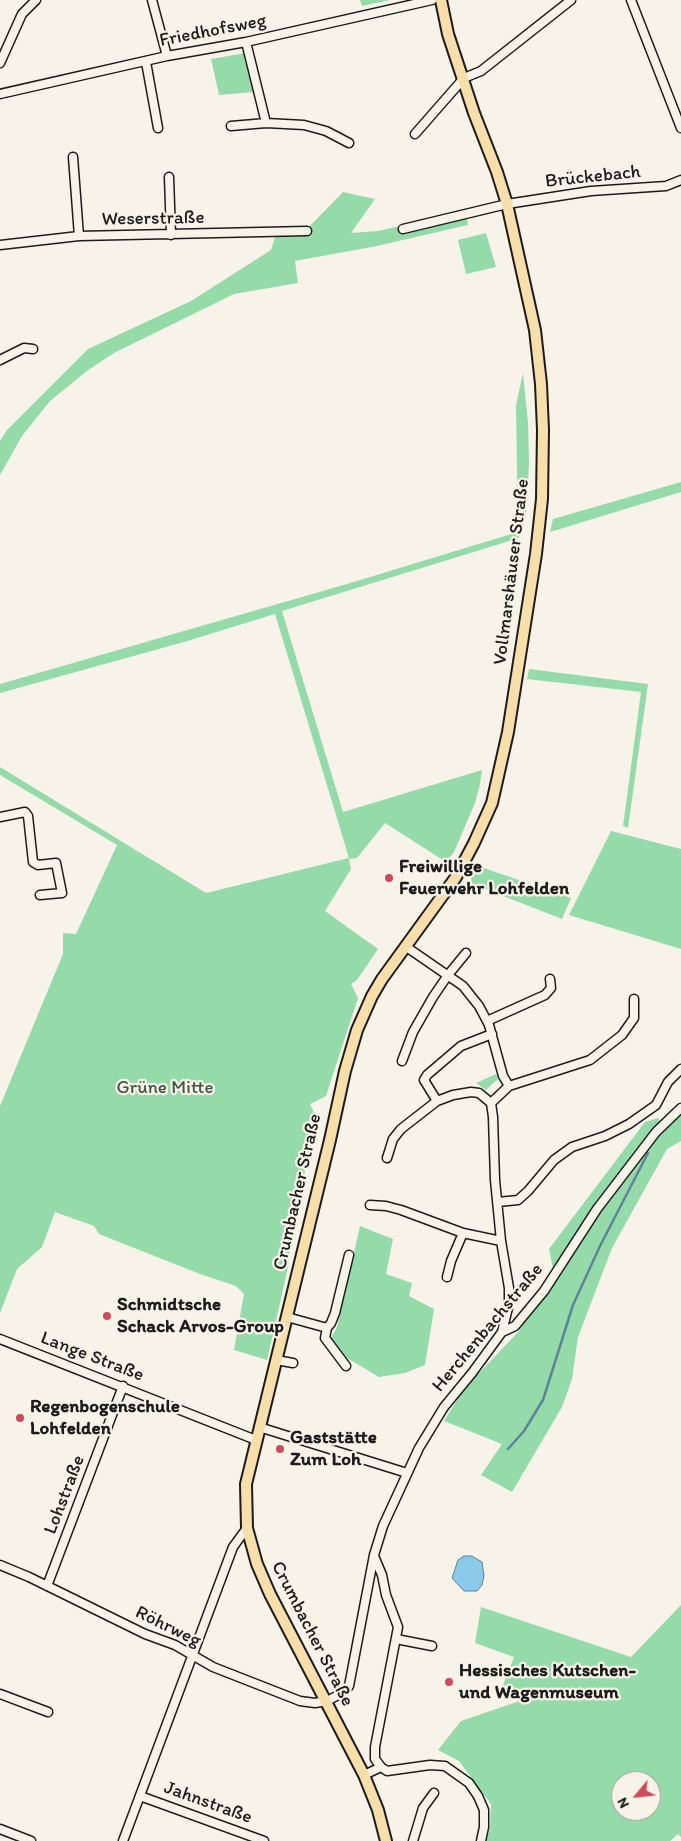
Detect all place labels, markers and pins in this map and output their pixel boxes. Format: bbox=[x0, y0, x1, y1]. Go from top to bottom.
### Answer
place label: Freiwillige Feuerwehr Lohfelden bbox=[399, 856, 569, 900]
marker: Freiwillige Feuerwehr Lohfelden bbox=[383, 872, 395, 884]
place label: Schmidtsche Schack Arvos-Group bbox=[117, 1294, 284, 1338]
marker: Schmidtsche Schack Arvos-Group bbox=[101, 1310, 113, 1322]
place label: Regenbogenschule Lohfelden bbox=[30, 1396, 180, 1440]
marker: Regenbogenschule Lohfelden bbox=[14, 1412, 26, 1424]
place label: Gaststätte Zum Loh bbox=[290, 1427, 377, 1471]
marker: Gaststätte Zum Loh bbox=[274, 1443, 286, 1455]
place label: Hessisches Kutschen- und Wagenmuseum bbox=[459, 1660, 636, 1704]
marker: Hessisches Kutschen- und Wagenmuseum bbox=[443, 1676, 455, 1688]

